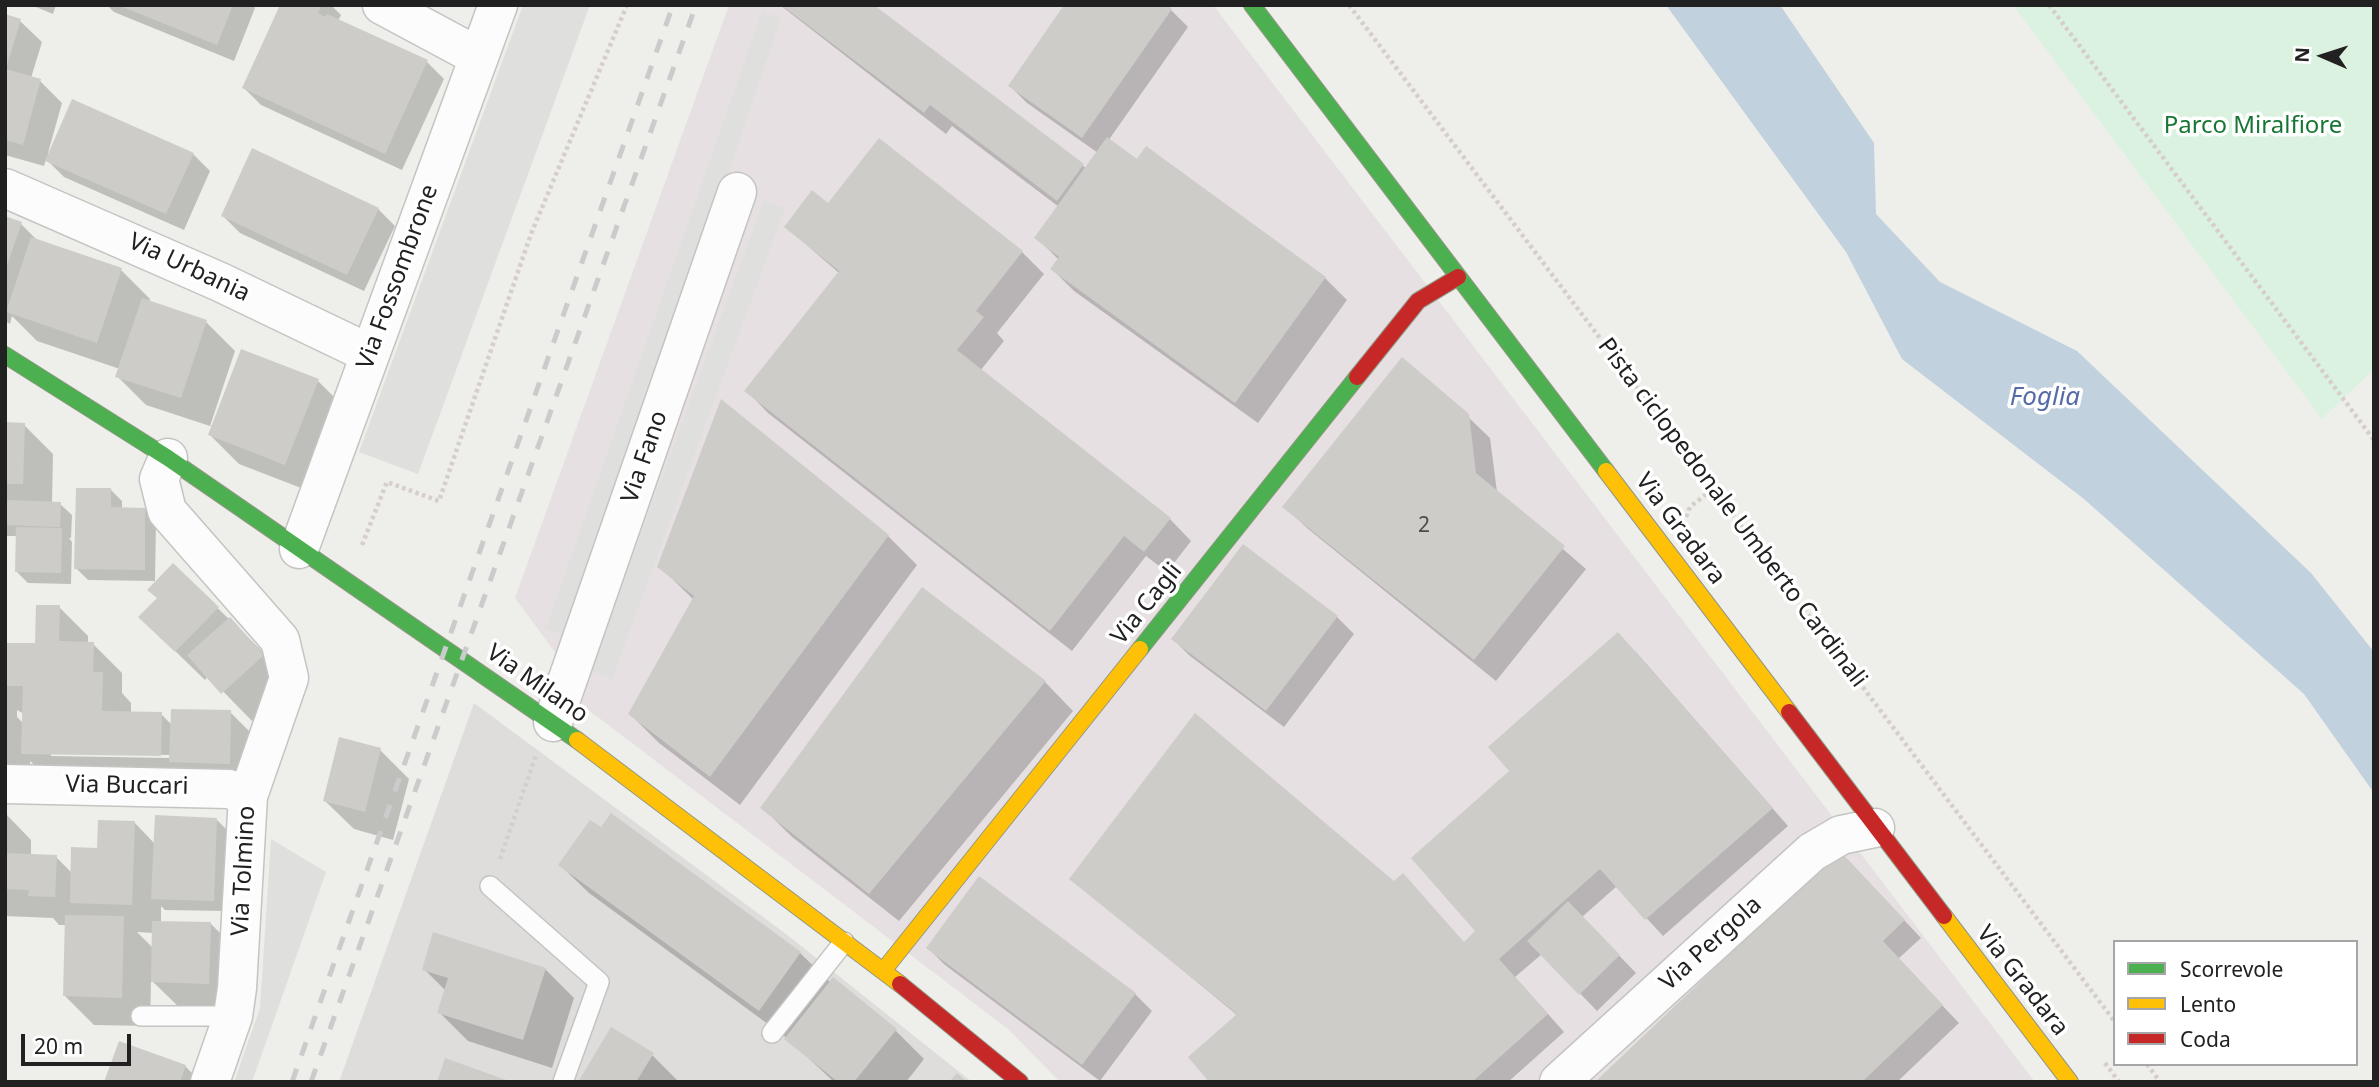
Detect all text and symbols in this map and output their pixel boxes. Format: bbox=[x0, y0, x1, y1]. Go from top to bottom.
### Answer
north arrow bbox=[2288, 21, 2358, 91]
text: N bbox=[2289, 47, 2315, 63]
park label: Parco Miralfiore bbox=[2164, 112, 2342, 140]
street label: Via Fossombrone bbox=[351, 181, 445, 373]
street label: Via Urbania bbox=[124, 227, 254, 309]
street label: Pista ciclopedonale Umberto Cardinali bbox=[1591, 333, 1873, 693]
water label: Foglia bbox=[2010, 382, 2080, 414]
street label: Via Fano bbox=[616, 407, 674, 507]
street label: Via Gradara bbox=[1629, 468, 1731, 590]
house number: 2 bbox=[1418, 513, 1430, 539]
street label: Via Cagli bbox=[1106, 558, 1188, 650]
street label: Via Milano bbox=[481, 639, 593, 729]
street label: Via Buccari bbox=[65, 771, 189, 801]
street label: Via Tolmino bbox=[226, 805, 262, 937]
street label: Via Pergola bbox=[1654, 891, 1768, 997]
street label: Via Gradara bbox=[1970, 920, 2074, 1042]
legend bbox=[2113, 940, 2358, 1066]
text: Scorrevole bbox=[2180, 955, 2283, 983]
text: Lento bbox=[2180, 990, 2236, 1018]
scale bar bbox=[24, 1020, 135, 1064]
text: Coda bbox=[2180, 1025, 2231, 1053]
text: 20 m bbox=[34, 1032, 83, 1060]

